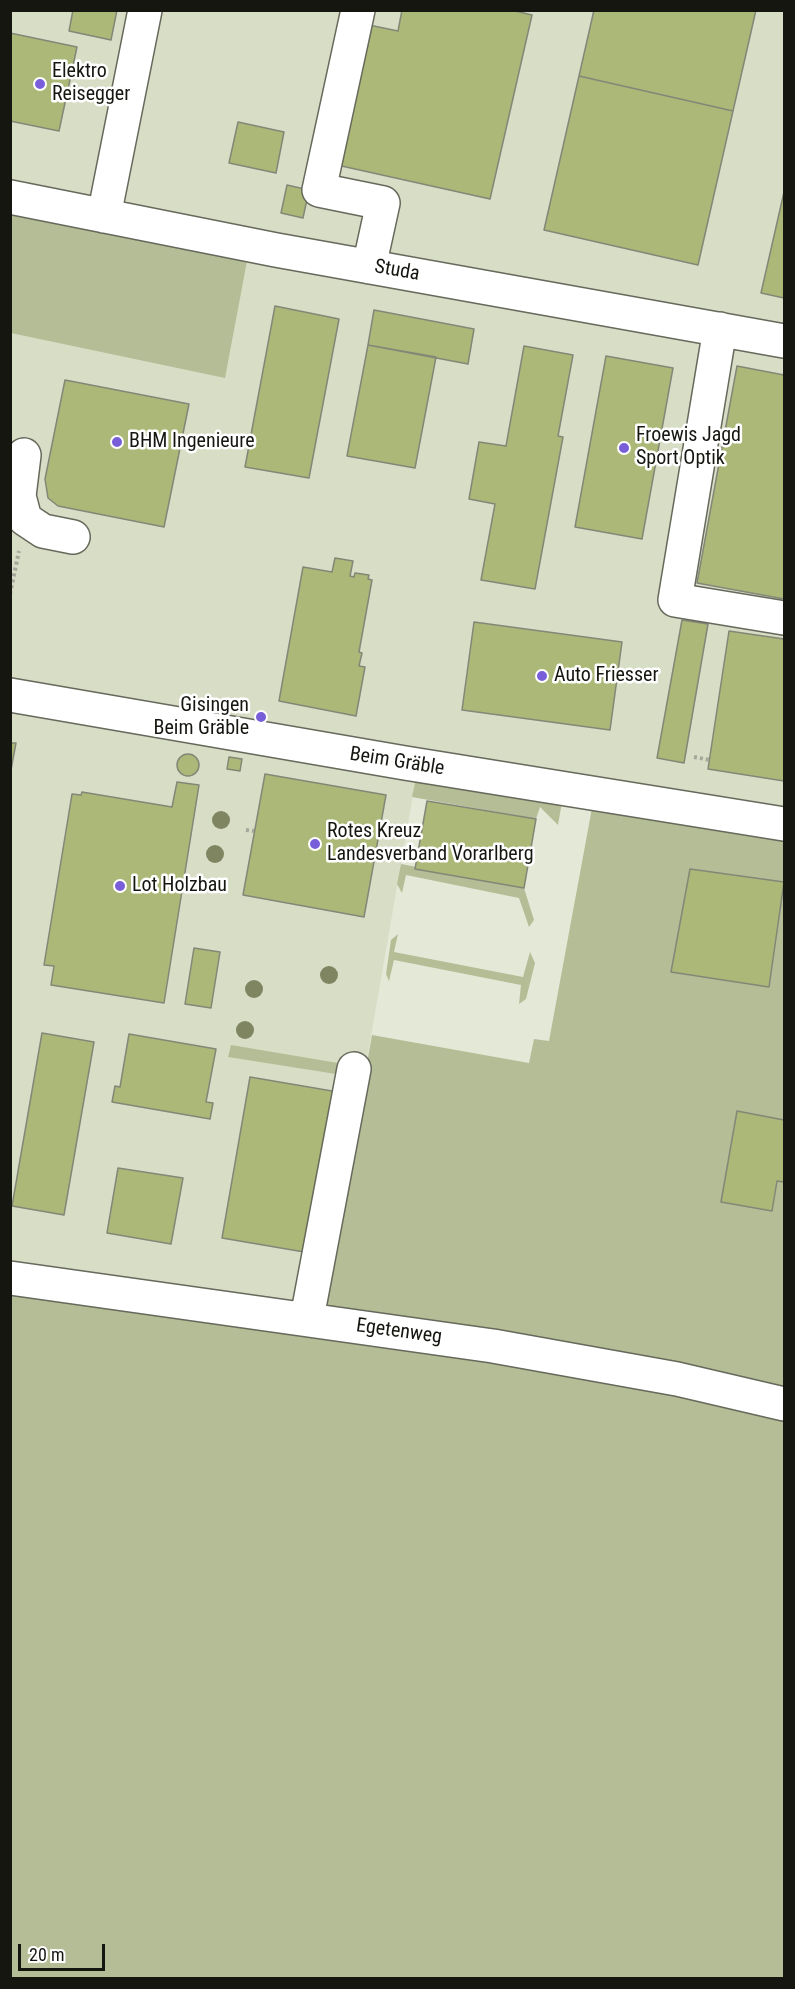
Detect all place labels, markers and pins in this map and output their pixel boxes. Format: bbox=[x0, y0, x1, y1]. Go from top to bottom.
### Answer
place label: Elektro Reisegger bbox=[52, 60, 130, 107]
marker: Elektro Reisegger bbox=[33, 77, 47, 91]
place label: Froewis Jagd Sport Optik bbox=[636, 424, 741, 471]
place label: BHM Ingenieure bbox=[129, 430, 255, 454]
marker: BHM Ingenieure bbox=[110, 435, 124, 449]
marker: Froewis Jagd Sport Optik bbox=[617, 441, 631, 455]
place label: Auto Friesser bbox=[554, 664, 659, 688]
marker: Auto Friesser bbox=[535, 669, 549, 683]
place label: Gisingen Beim Gräble bbox=[154, 694, 249, 741]
marker: Gisingen Beim Gräble bbox=[254, 710, 268, 724]
place label: Rotes Kreuz Landesverband Vorarlberg bbox=[327, 820, 534, 867]
marker: Rotes Kreuz Landesverband Vorarlberg bbox=[308, 837, 322, 851]
place label: Lot Holzbau bbox=[132, 874, 227, 898]
marker: Lot Holzbau bbox=[113, 879, 127, 893]

